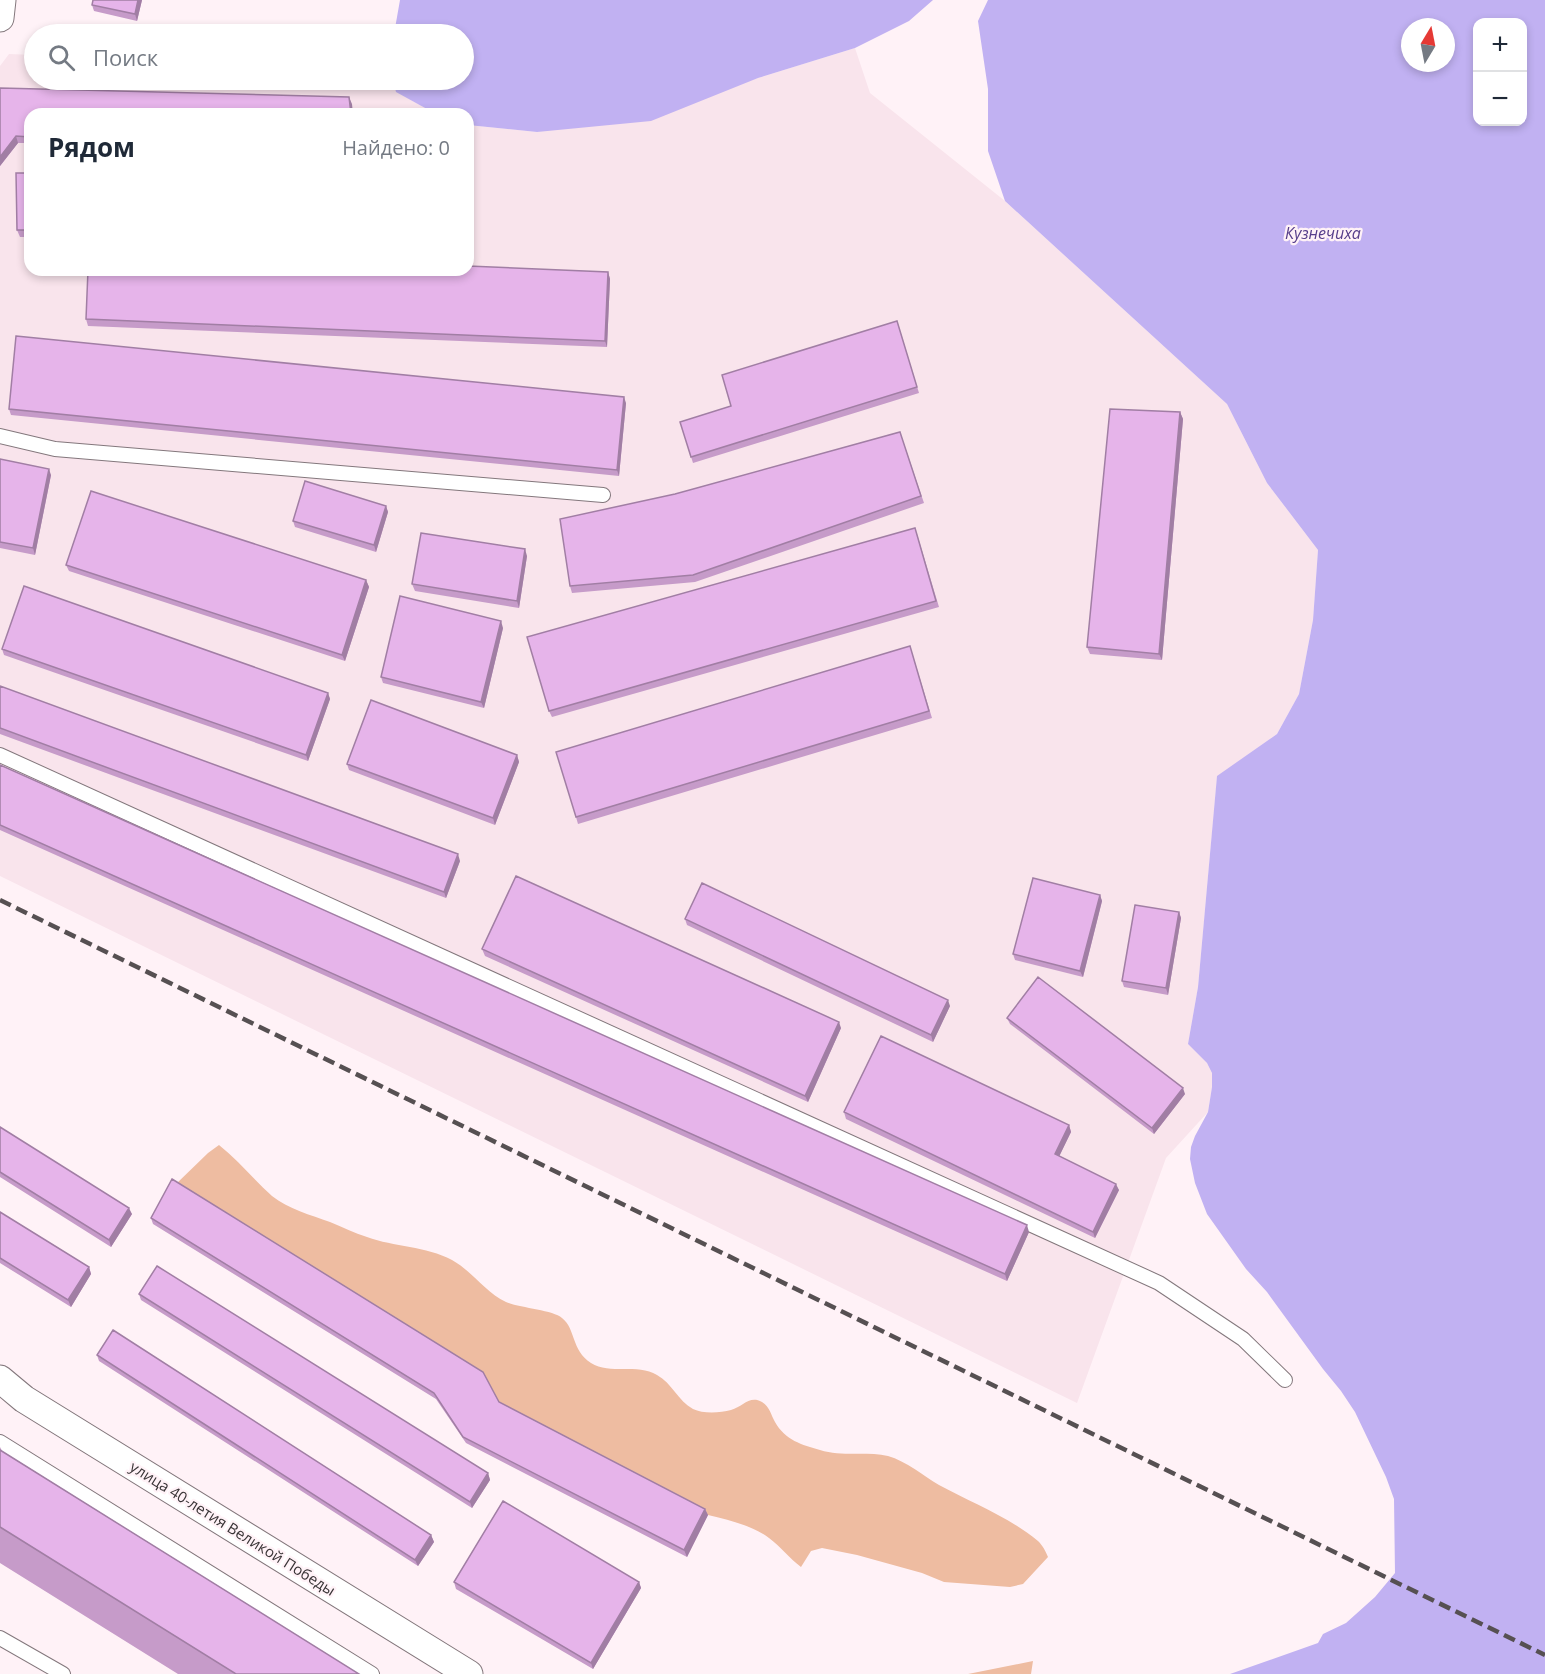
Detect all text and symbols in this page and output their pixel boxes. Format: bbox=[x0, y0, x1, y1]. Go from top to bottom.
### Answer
north arrow bbox=[1401, 18, 1455, 72]
map controls bbox=[1473, 18, 1527, 126]
button: + bbox=[1473, 18, 1527, 72]
search box bbox=[24, 24, 474, 90]
icon: search bbox=[45, 41, 78, 74]
text: Поиск bbox=[93, 42, 158, 72]
button: − bbox=[1473, 72, 1527, 126]
text: Рядом bbox=[48, 129, 135, 165]
text: Найдено: 0 bbox=[342, 134, 450, 161]
water label: Кузнечиха bbox=[1285, 222, 1361, 244]
street label: улица 40-летия Великой Победы bbox=[126, 1456, 340, 1600]

